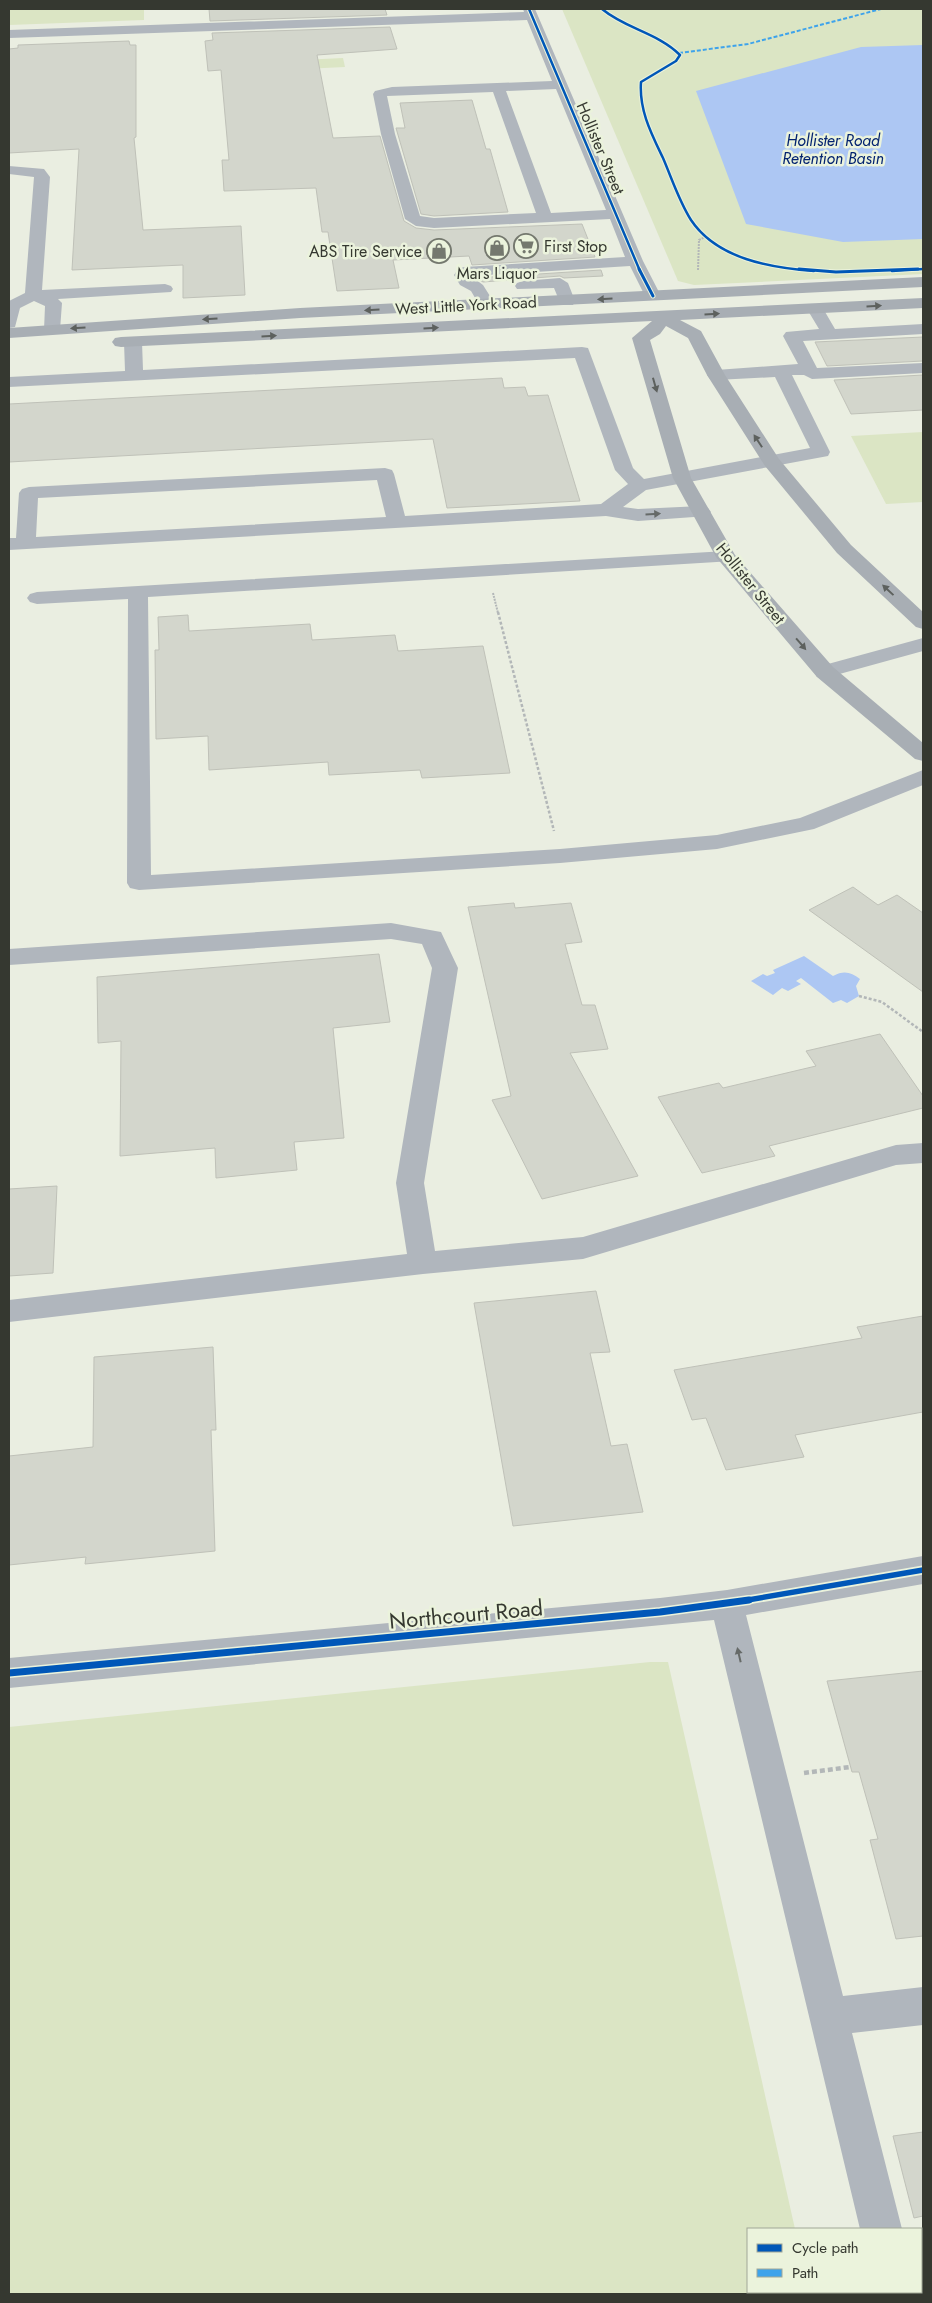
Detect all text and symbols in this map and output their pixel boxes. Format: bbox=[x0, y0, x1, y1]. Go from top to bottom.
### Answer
street label: Hollister Street bbox=[571, 98, 630, 198]
water label: Hollister Road Retention Basin bbox=[782, 129, 884, 170]
supermarket icon: First Stop bbox=[513, 233, 539, 259]
shop icon: Mars Liquor bbox=[484, 235, 510, 261]
place label: First Stop bbox=[544, 235, 607, 258]
shop icon: ABS Tire Service bbox=[426, 238, 452, 264]
place label: ABS Tire Service bbox=[309, 240, 422, 263]
place label: Mars Liquor bbox=[457, 262, 538, 285]
street label: West Little York Road bbox=[395, 290, 537, 321]
one-way arrow bbox=[596, 295, 612, 303]
one-way arrow bbox=[867, 301, 883, 309]
one-way arrow bbox=[364, 306, 380, 314]
one-way arrow bbox=[704, 310, 720, 318]
one-way arrow bbox=[202, 315, 218, 323]
one-way arrow bbox=[70, 324, 86, 332]
one-way arrow bbox=[424, 324, 440, 332]
one-way arrow bbox=[261, 332, 277, 340]
one-way arrow bbox=[651, 377, 659, 392]
one-way arrow bbox=[754, 434, 763, 448]
one-way arrow bbox=[646, 510, 662, 518]
street label: Hollister Street bbox=[711, 538, 791, 629]
one-way arrow bbox=[882, 584, 894, 596]
one-way arrow bbox=[795, 637, 807, 649]
street label: Northcourt Road bbox=[388, 1591, 544, 1637]
one-way arrow bbox=[735, 1647, 743, 1662]
legend bbox=[747, 2228, 922, 2293]
text: Cycle path bbox=[792, 2237, 859, 2259]
text: Path bbox=[792, 2262, 818, 2284]

